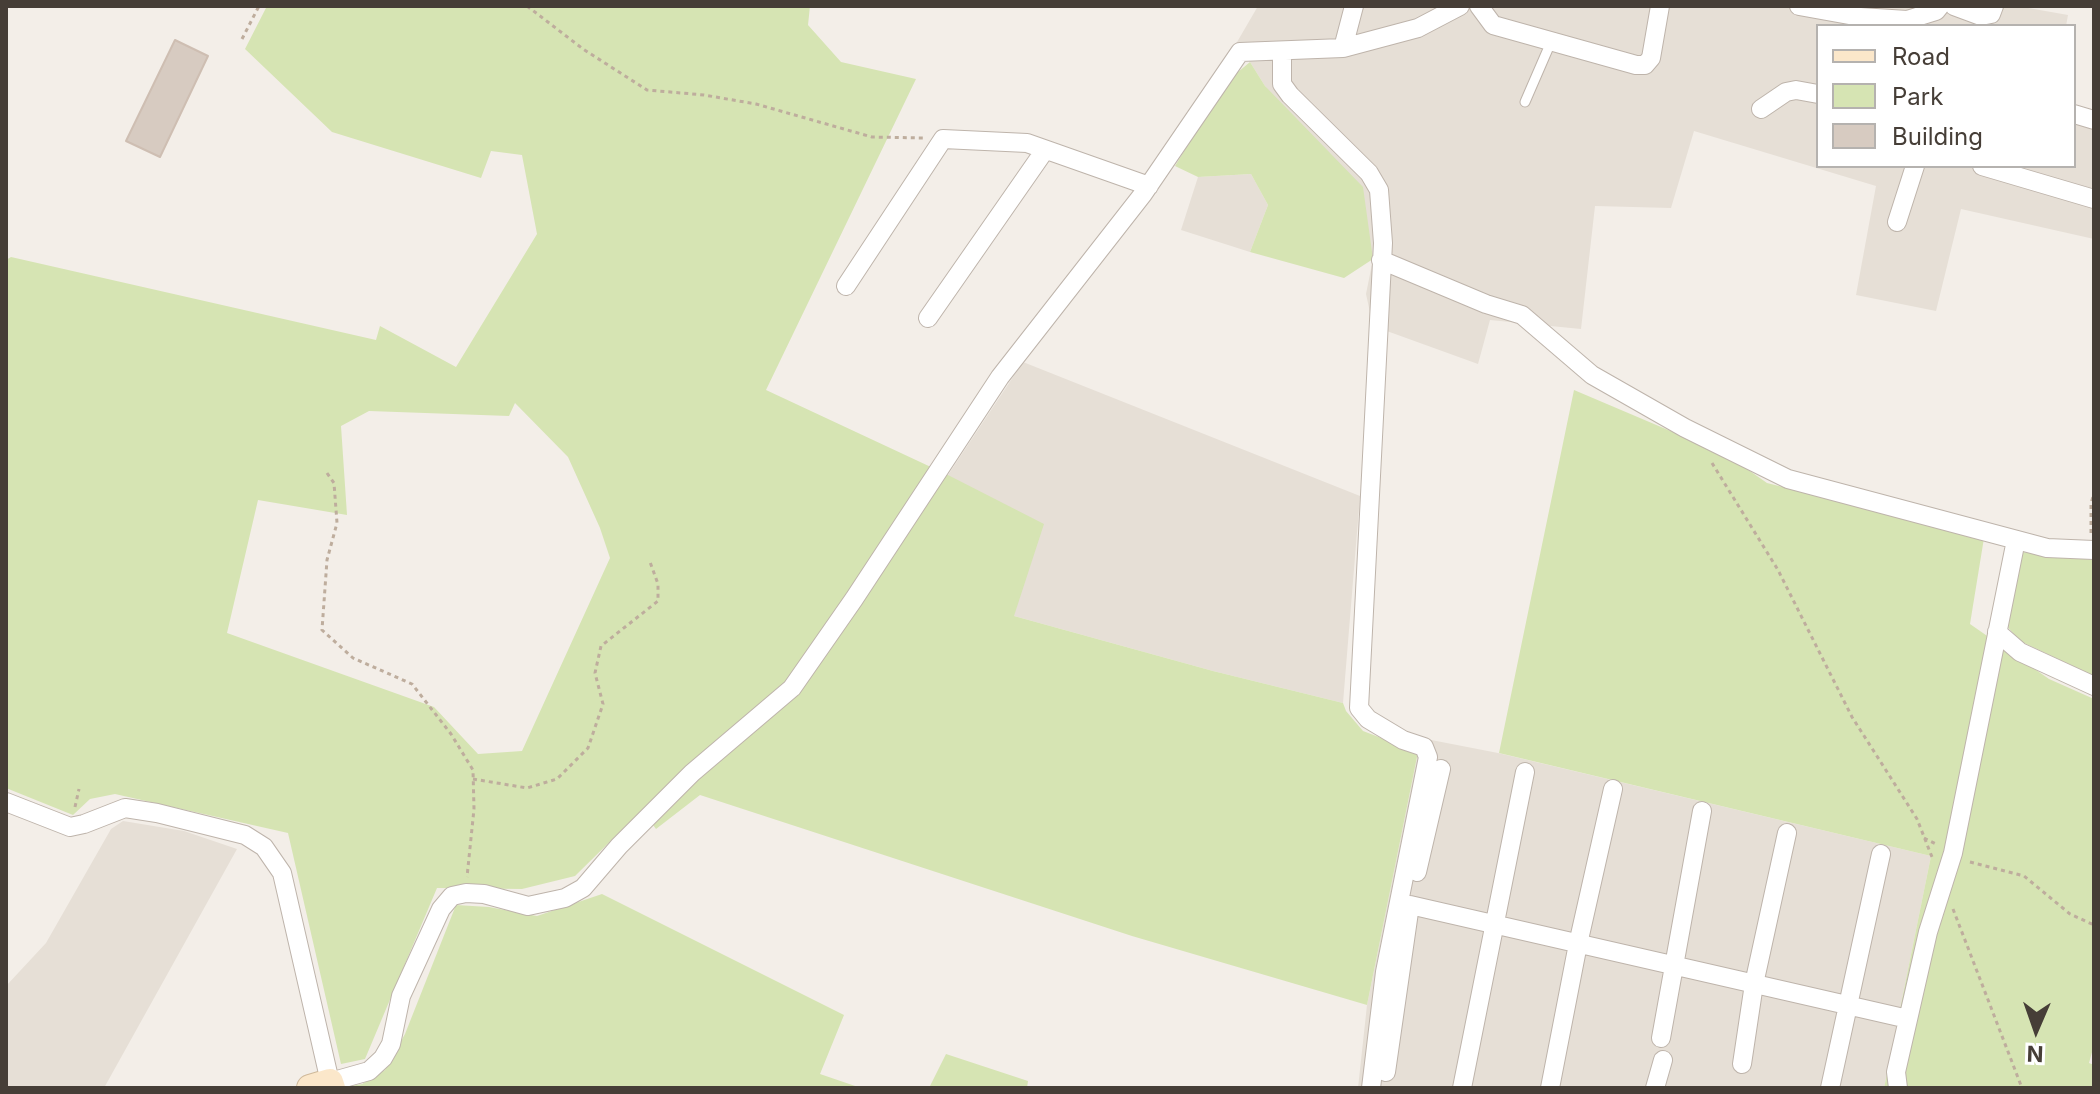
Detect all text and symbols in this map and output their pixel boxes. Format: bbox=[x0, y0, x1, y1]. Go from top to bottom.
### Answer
legend bbox=[1816, 24, 2076, 168]
text: Road bbox=[1892, 42, 1950, 71]
text: Park bbox=[1892, 82, 1943, 111]
text: Building bbox=[1892, 122, 1983, 151]
north arrow bbox=[1996, 990, 2076, 1070]
text: N bbox=[2026, 1041, 2044, 1067]

